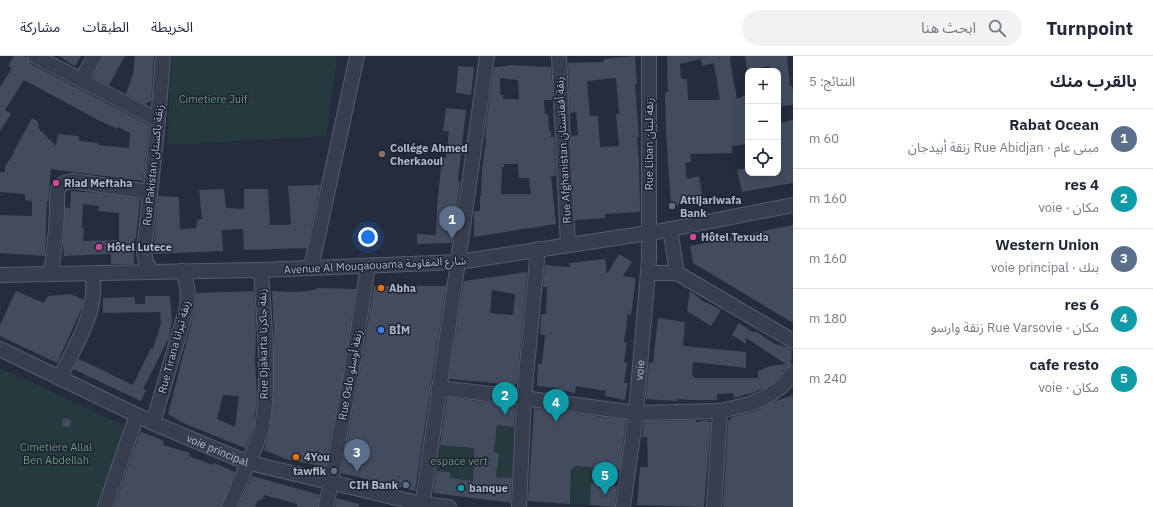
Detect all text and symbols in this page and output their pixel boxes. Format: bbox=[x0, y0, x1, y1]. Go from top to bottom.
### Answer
search box bbox=[742, 10, 1022, 46]
text: Turnpoint bbox=[1046, 16, 1133, 40]
icon: search bbox=[986, 17, 1008, 39]
text: مشاركة bbox=[20, 18, 60, 36]
text: الطبقات bbox=[82, 18, 129, 36]
text: الخريطة bbox=[151, 18, 193, 36]
text: ابحث هنا bbox=[921, 18, 976, 37]
map controls bbox=[745, 68, 781, 176]
button: + bbox=[745, 68, 781, 104]
text: بالقرب منك bbox=[1050, 70, 1137, 92]
text: النتائج: 5 bbox=[809, 73, 855, 90]
street label: Rue Afghanistan زنقة أفغانستان bbox=[552, 76, 574, 224]
park label: Cimetiere Juif bbox=[179, 92, 248, 106]
street label: Rue Liban زنقة لبنان bbox=[642, 98, 656, 190]
street label: Rue Pakistan زنقة باكستان bbox=[140, 104, 166, 226]
button: − bbox=[745, 104, 781, 140]
text: Rabat Ocean bbox=[1009, 115, 1099, 134]
text: 60 m bbox=[809, 130, 839, 147]
text: 1 bbox=[1120, 130, 1128, 147]
text: مبنى عام · Rue Abidjan زنقة أبيدجان bbox=[908, 139, 1099, 156]
button: locate bbox=[745, 140, 781, 176]
place label: Collége Ahmed Cherkaoui bbox=[390, 141, 468, 168]
marker: Collége Ahmed Cherkaoui bbox=[377, 149, 387, 159]
text: res 4 bbox=[1064, 175, 1099, 194]
place label: Riad Meftaha bbox=[64, 176, 133, 190]
marker: Riad Meftaha bbox=[51, 178, 61, 188]
text: 160 m bbox=[809, 190, 847, 207]
text: 2 bbox=[1120, 190, 1128, 207]
place label: Attijariwafa Bank bbox=[680, 193, 741, 220]
text: مكان · voie bbox=[1039, 199, 1099, 216]
marker: Attijariwafa Bank bbox=[667, 201, 677, 211]
pin: 1 bbox=[439, 206, 465, 239]
your location bbox=[358, 227, 378, 247]
place label: Hôtel Texuda bbox=[701, 230, 769, 244]
marker: Hôtel Texuda bbox=[688, 232, 698, 242]
text: Western Union bbox=[995, 235, 1099, 254]
place label: Hôtel Lutece bbox=[107, 240, 172, 254]
marker: Hôtel Lutece bbox=[94, 242, 104, 252]
text: 160 m bbox=[809, 250, 847, 267]
text: 3 bbox=[1120, 250, 1128, 267]
street label: Avenue Al Mouqaouama شارع المقاومة bbox=[284, 253, 467, 278]
text: بنك · voie principal bbox=[991, 259, 1099, 276]
place label: Abha bbox=[389, 281, 416, 295]
marker: Abha bbox=[376, 283, 386, 293]
street label: Rue Djakarta زنقة جاكرتا bbox=[255, 289, 271, 399]
text: res 6 bbox=[1064, 295, 1099, 314]
street label: Rue Tirana زنقة تيرانا bbox=[155, 299, 193, 395]
text: 180 m bbox=[809, 310, 847, 327]
text: 4 bbox=[1120, 310, 1128, 327]
text: مكان · Rue Varsovie زنقة وارسو bbox=[931, 319, 1099, 336]
place label: BİM bbox=[389, 323, 410, 337]
marker: BİM bbox=[376, 325, 386, 335]
street label: Rue Oslo زنقة أوسلو bbox=[335, 329, 365, 421]
text: cafe resto bbox=[1029, 355, 1099, 374]
street label: voie bbox=[632, 359, 647, 381]
text: 240 m bbox=[809, 370, 847, 387]
text: 5 bbox=[1120, 370, 1128, 387]
text: مكان · voie bbox=[1039, 379, 1099, 396]
pin: 2 bbox=[492, 382, 518, 415]
pin: 4 bbox=[543, 389, 569, 422]
street label: voie principal bbox=[184, 431, 250, 469]
pin: 3 bbox=[344, 439, 370, 472]
park label: Cimetière Allal Ben Abdellah bbox=[20, 440, 92, 467]
place label: 4You bbox=[304, 450, 330, 464]
marker: 4You bbox=[291, 452, 301, 462]
park label: espace vert bbox=[430, 454, 488, 468]
pin: 5 bbox=[592, 462, 618, 495]
place label: tawfik bbox=[293, 464, 327, 478]
marker: tawfik bbox=[329, 466, 339, 476]
place label: CIH Bank bbox=[349, 478, 399, 492]
marker: CIH Bank bbox=[401, 480, 411, 490]
place label: banque bbox=[469, 481, 508, 495]
marker: banque bbox=[456, 483, 466, 493]

